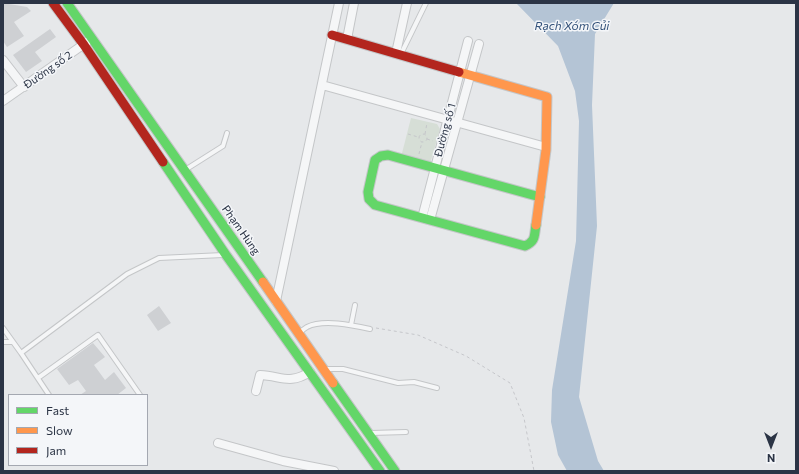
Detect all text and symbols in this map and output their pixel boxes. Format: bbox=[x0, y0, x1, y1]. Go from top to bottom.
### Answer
water label: Rạch Xóm Củi bbox=[535, 19, 609, 33]
street label: Đường số 2 bbox=[21, 48, 75, 92]
street label: Đường số 1 bbox=[432, 102, 458, 158]
street label: Phạm Hùng bbox=[219, 203, 263, 257]
legend bbox=[8, 394, 148, 466]
text: Fast bbox=[46, 403, 69, 417]
text: Slow bbox=[46, 423, 73, 437]
north arrow bbox=[751, 426, 791, 466]
text: Jam bbox=[46, 443, 66, 457]
text: N bbox=[767, 452, 775, 465]

